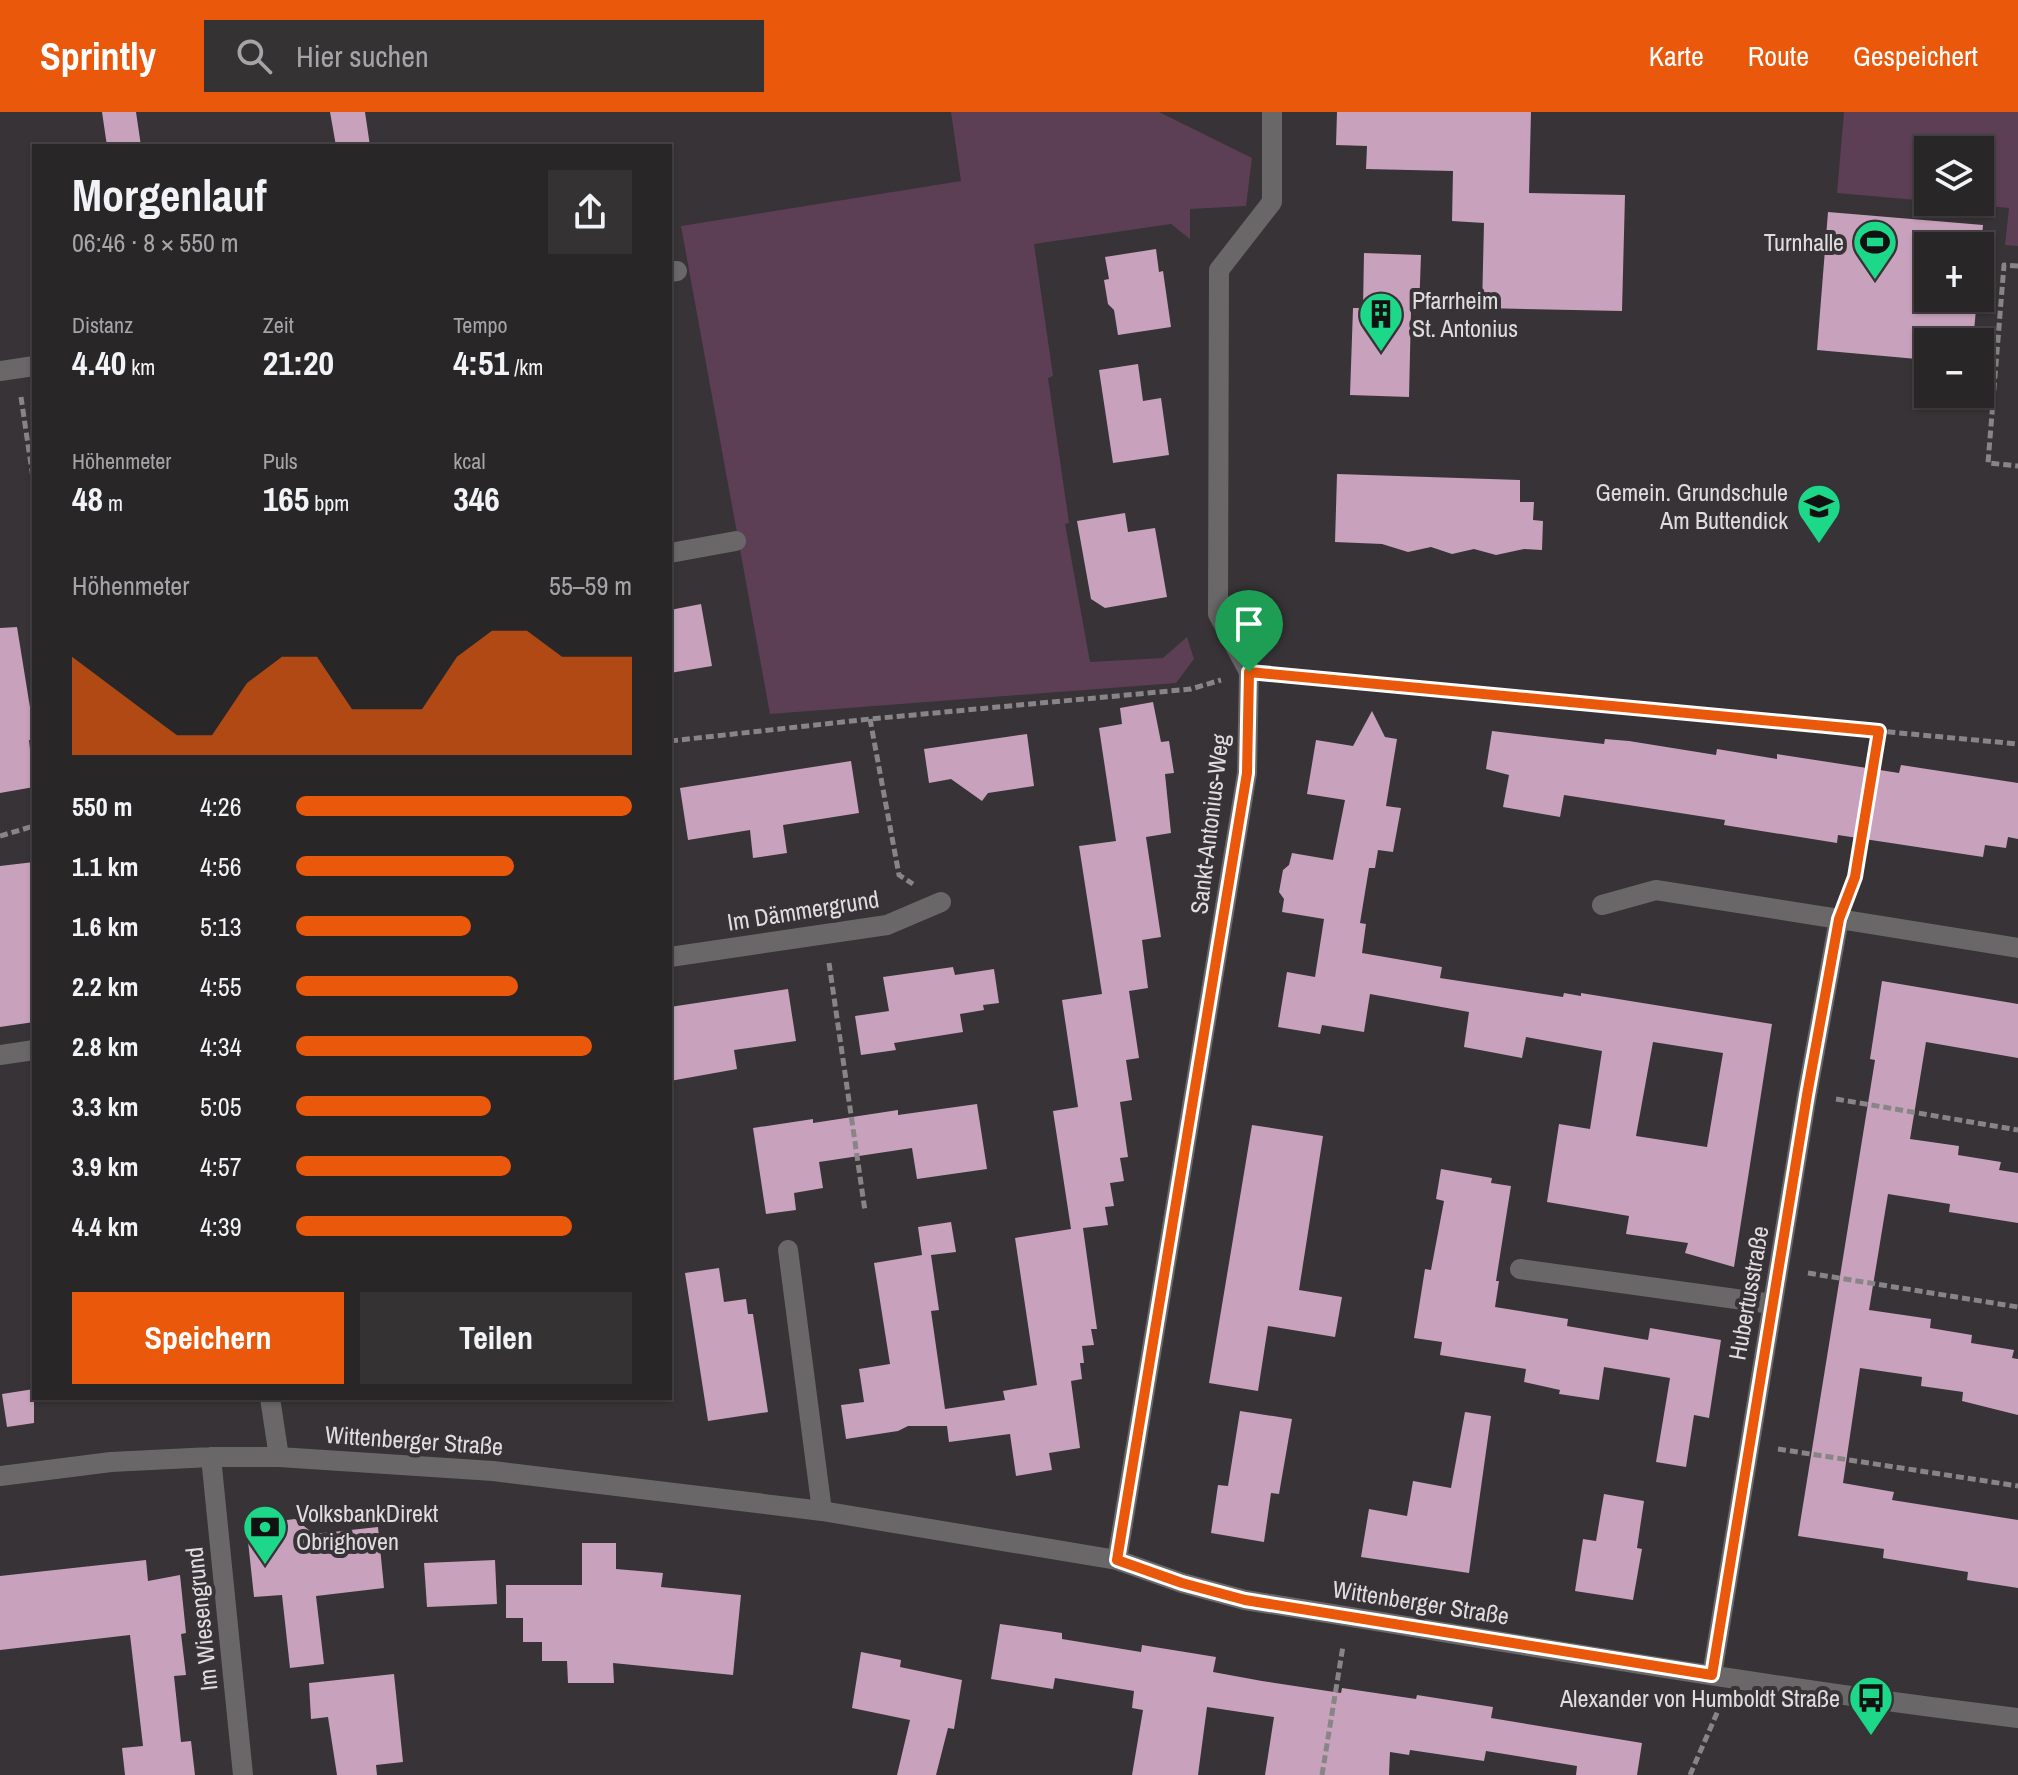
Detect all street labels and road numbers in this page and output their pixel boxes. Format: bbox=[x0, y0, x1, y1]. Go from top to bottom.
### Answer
street label: Sankt-Antonius-Weg bbox=[1182, 732, 1236, 916]
street label: Im Dämmergrund bbox=[725, 882, 881, 938]
street label: Hubertusstraße bbox=[1720, 1223, 1776, 1363]
street label: Wittenberger Straße bbox=[324, 1418, 504, 1462]
street label: Im Wiesengrund bbox=[178, 1546, 224, 1692]
street label: Wittenberger Straße bbox=[1330, 1572, 1512, 1632]

